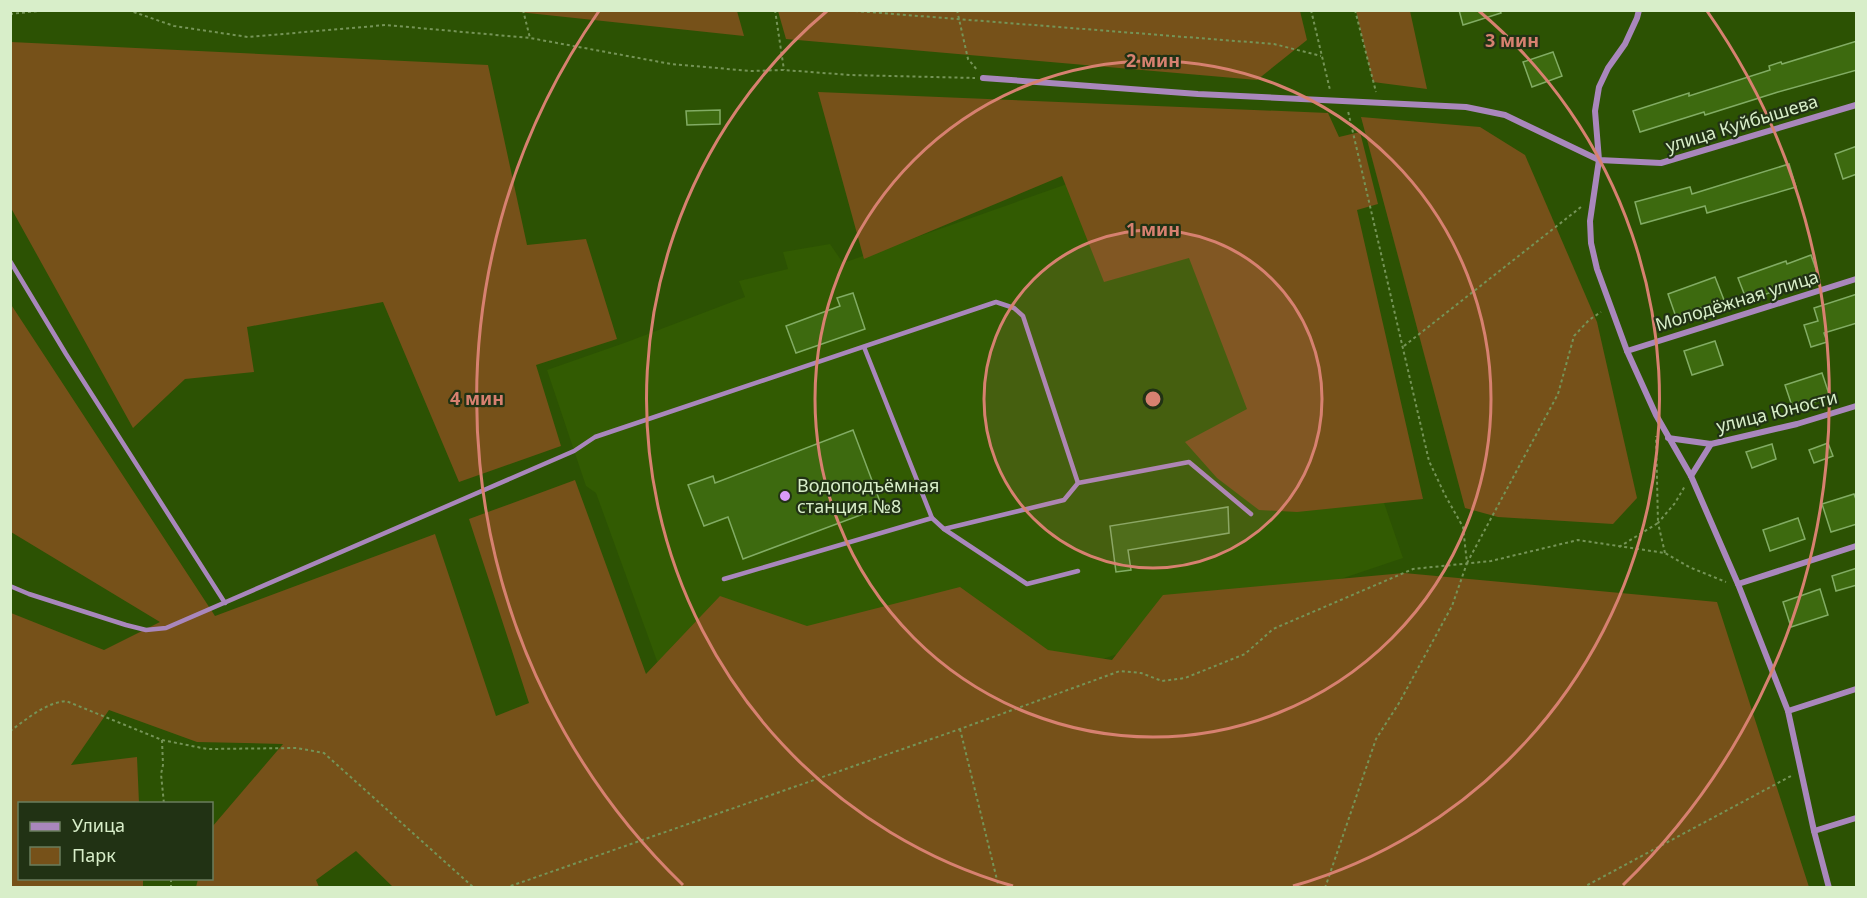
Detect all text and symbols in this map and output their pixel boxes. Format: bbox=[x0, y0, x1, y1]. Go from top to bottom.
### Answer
text: 3 мин bbox=[1485, 28, 1539, 52]
text: 2 мин bbox=[1126, 48, 1180, 72]
street label: улица Куйбышева bbox=[1663, 89, 1821, 158]
text: 1 мин bbox=[1126, 217, 1180, 241]
street label: Молодёжная улица bbox=[1652, 264, 1821, 336]
street label: улица Юности bbox=[1714, 384, 1840, 438]
text: 4 мин bbox=[450, 386, 504, 410]
centre of rings bbox=[1143, 389, 1163, 409]
place label: Водоподъёмная станция №8 bbox=[797, 473, 939, 518]
marker: Водоподъёмная станция №8 bbox=[778, 489, 792, 503]
legend bbox=[18, 802, 213, 880]
text: Улица bbox=[72, 813, 125, 837]
text: Парк bbox=[72, 843, 116, 867]

